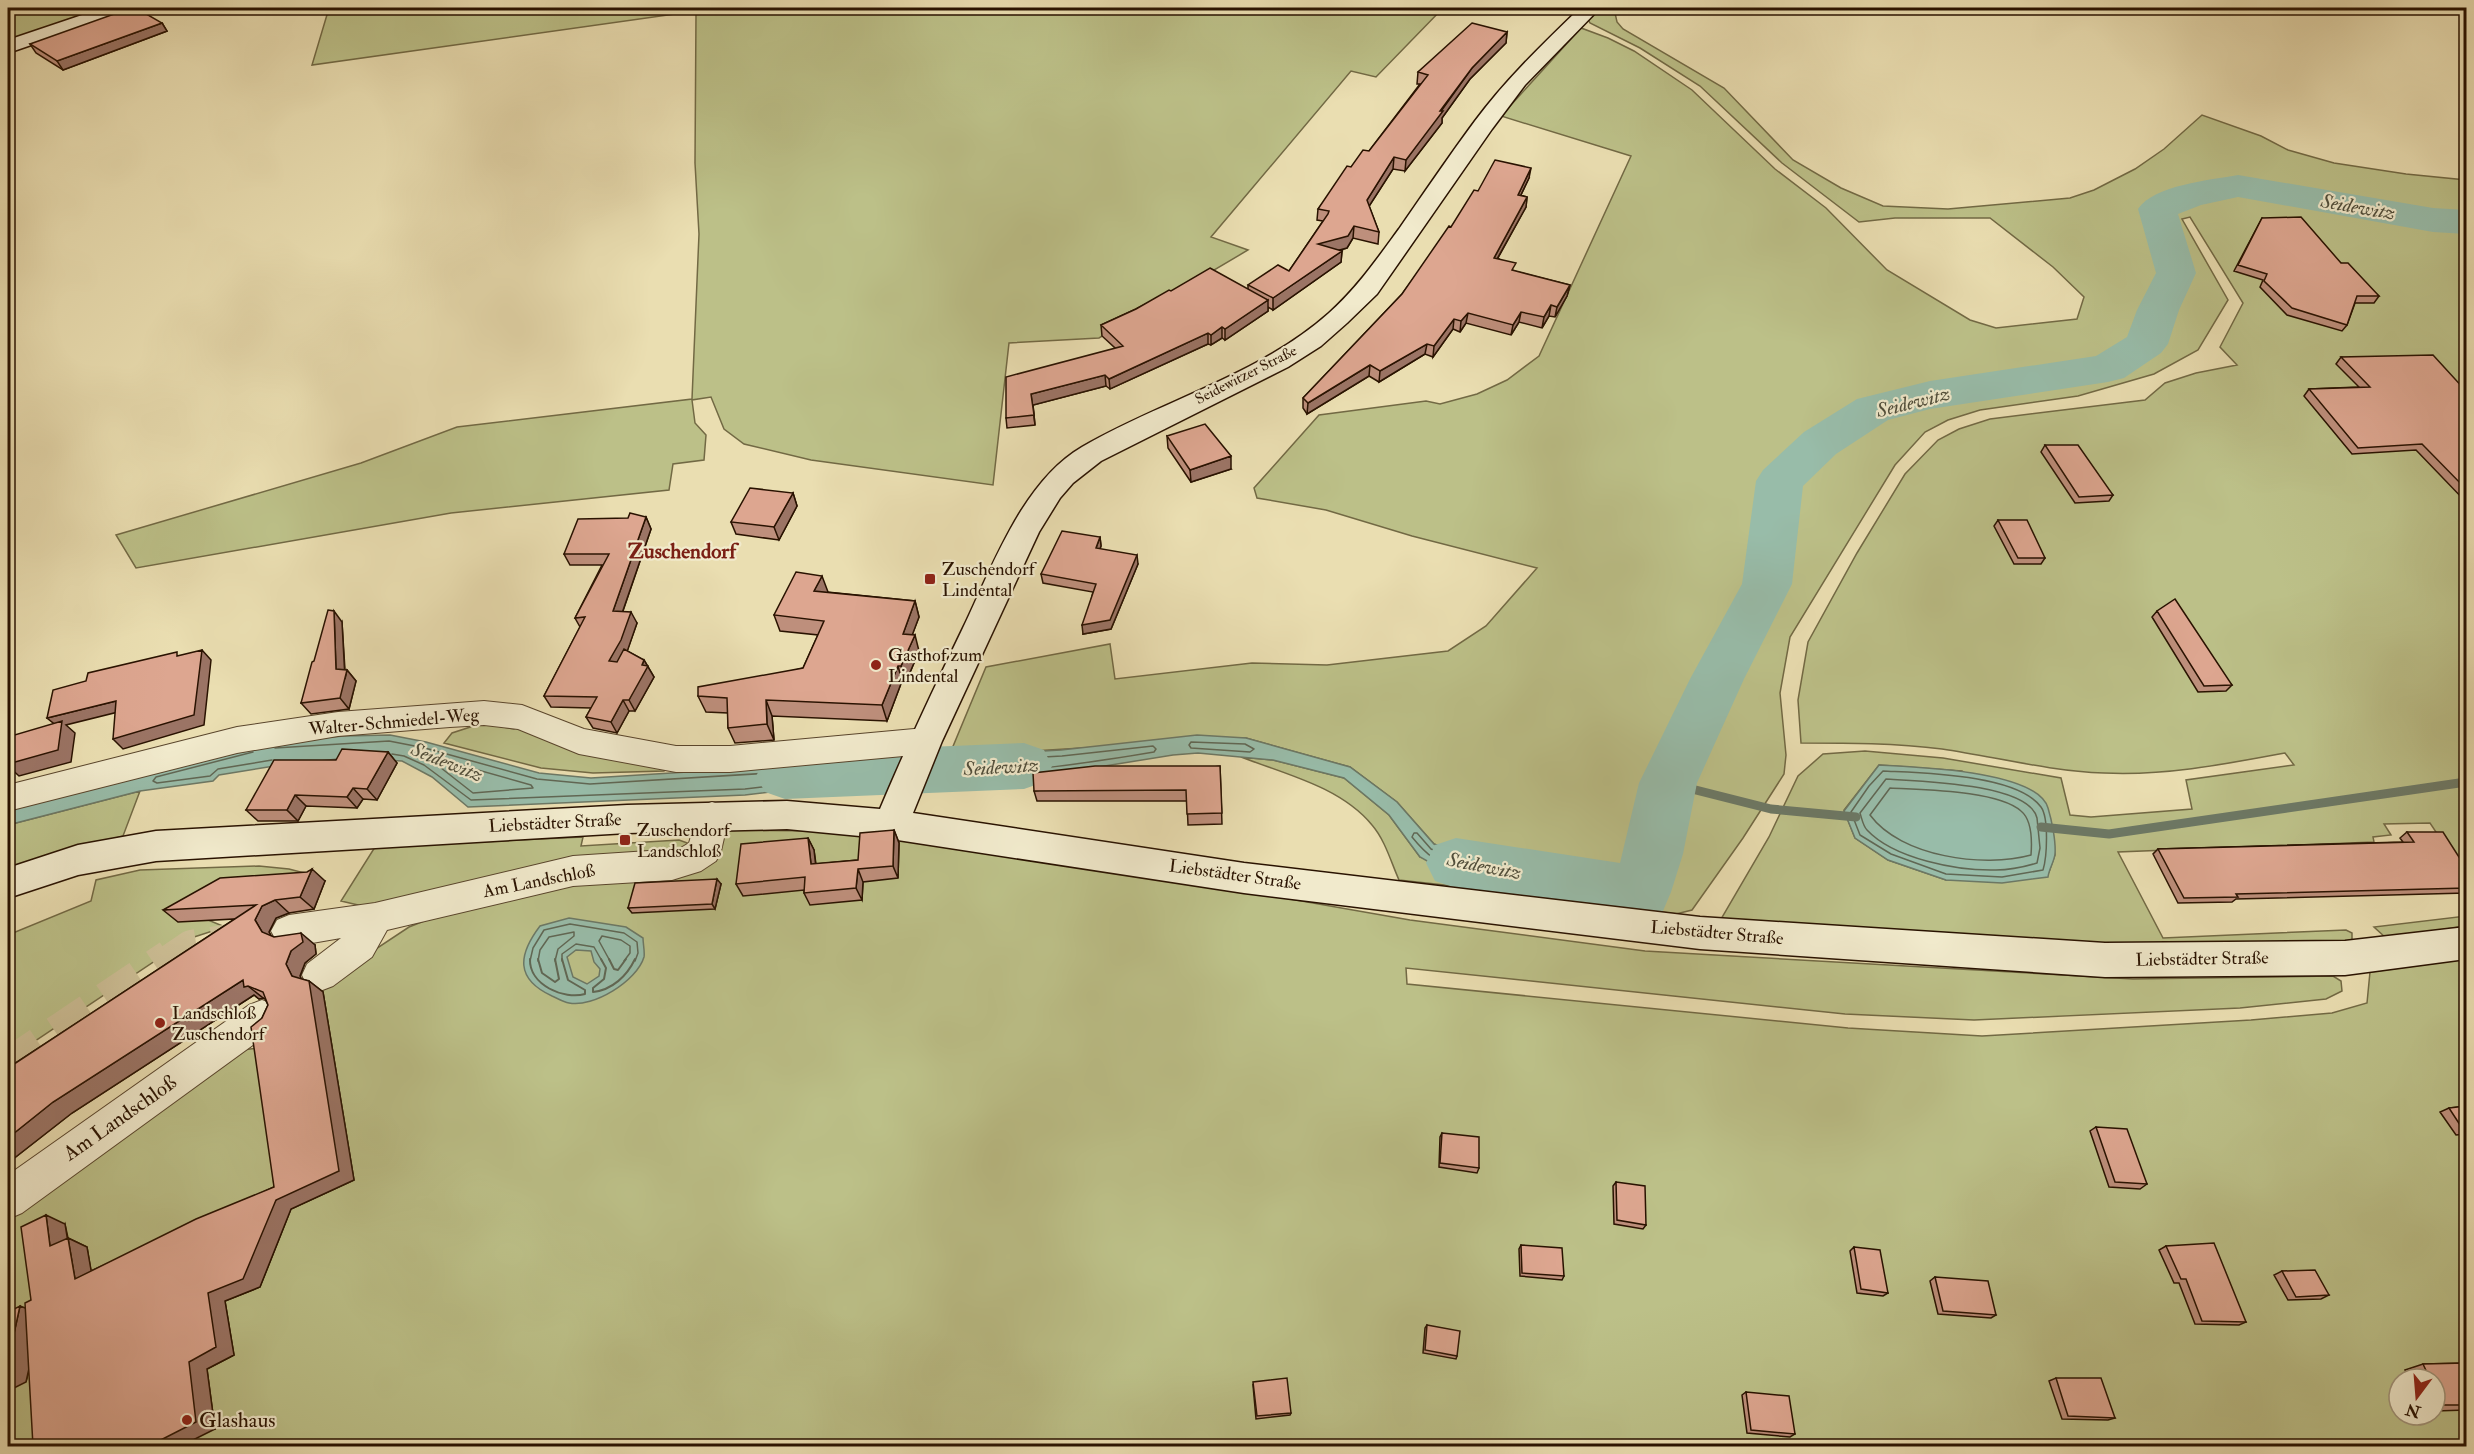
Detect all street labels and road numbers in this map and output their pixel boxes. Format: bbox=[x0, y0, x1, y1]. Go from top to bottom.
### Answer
street label: Seidewitzer Straße bbox=[1192, 341, 1300, 409]
street label: Walter-Schmiedel-Weg bbox=[307, 703, 481, 741]
street label: Liebstädter Straße bbox=[488, 808, 623, 838]
street label: Liebstädter Straße bbox=[1167, 854, 1303, 896]
street label: Am Landschloß bbox=[480, 859, 597, 903]
street label: Liebstädter Straße bbox=[1650, 916, 1785, 950]
street label: Liebstädter Straße bbox=[2135, 946, 2269, 972]
street label: Am Landschloß bbox=[57, 1069, 182, 1168]

